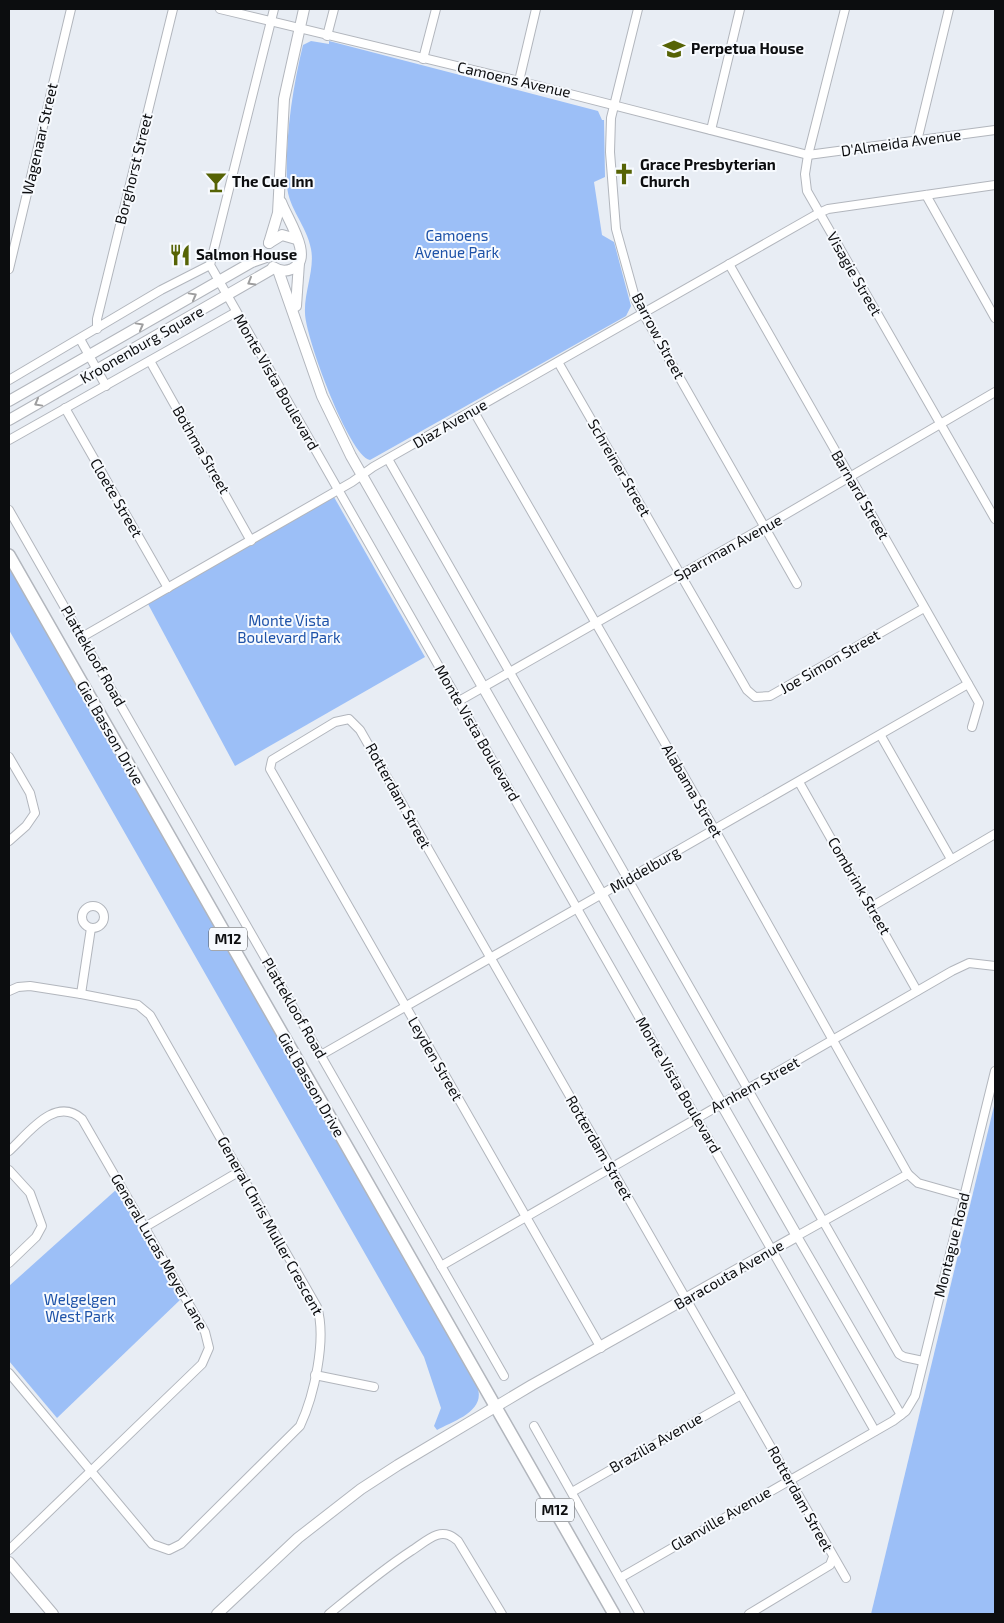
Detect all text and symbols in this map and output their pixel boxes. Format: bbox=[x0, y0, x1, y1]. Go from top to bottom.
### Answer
school or university icon: Perpetua House bbox=[661, 36, 687, 62]
place label: Perpetua House bbox=[691, 39, 804, 57]
street label: Camoens Avenue bbox=[456, 57, 573, 101]
street label: Wagenaar Street bbox=[17, 81, 61, 197]
street label: Borghorst Street bbox=[111, 111, 156, 226]
street label: D'Almeida Avenue bbox=[840, 125, 962, 159]
place label: Grace Presbyterian Church bbox=[640, 155, 776, 190]
church icon: Grace Presbyterian Church bbox=[611, 161, 637, 187]
bar icon: The Cue Inn bbox=[203, 169, 229, 195]
place label: The Cue Inn bbox=[232, 172, 314, 190]
park label: Camoens Avenue Park bbox=[415, 226, 500, 261]
street label: Visagie Street bbox=[824, 228, 886, 319]
restaurant icon: Salmon House bbox=[167, 242, 193, 268]
place label: Salmon House bbox=[196, 245, 297, 263]
one-way arrow bbox=[247, 276, 256, 286]
street label: Barrow Street bbox=[629, 289, 689, 382]
one-way arrow bbox=[188, 292, 197, 302]
street label: Kroonenburg Square bbox=[77, 301, 206, 387]
street label: Monte Vista Boulevard bbox=[230, 310, 323, 453]
one-way arrow bbox=[135, 322, 144, 332]
street label: Diaz Avenue bbox=[409, 395, 490, 452]
one-way arrow bbox=[35, 397, 44, 407]
street label: Bothma Street bbox=[169, 402, 234, 497]
street label: Schreiner Street bbox=[585, 416, 655, 520]
street label: Barnard Street bbox=[828, 447, 894, 543]
street label: Cloete Street bbox=[87, 455, 147, 541]
street label: Sparrman Avenue bbox=[670, 510, 785, 584]
street label: Plattekloof Road bbox=[58, 602, 130, 709]
park label: Monte Vista Boulevard Park bbox=[237, 611, 341, 646]
street label: Joe Simon Street bbox=[776, 625, 883, 697]
street label: Monte Vista Boulevard bbox=[431, 661, 524, 804]
street label: Giel Basson Drive bbox=[74, 677, 148, 788]
street label: Rotterdam Street bbox=[362, 740, 435, 852]
street label: Alabama Street bbox=[659, 740, 727, 841]
street label: Combrink Street bbox=[825, 833, 895, 938]
street label: Middelburg bbox=[606, 842, 683, 896]
road number: M12 bbox=[209, 928, 247, 951]
street label: Plattekloof Road bbox=[259, 954, 331, 1061]
street label: Leyden Street bbox=[405, 1013, 467, 1104]
street label: Monte Vista Boulevard bbox=[632, 1013, 725, 1156]
street label: Giel Basson Drive bbox=[275, 1029, 349, 1140]
street label: Arnhem Street bbox=[707, 1052, 802, 1116]
street label: Rotterdam Street bbox=[563, 1092, 637, 1203]
street label: General Chris Muller Crescent bbox=[214, 1133, 328, 1318]
street label: General Lucas Meyer Lane bbox=[108, 1170, 212, 1333]
street label: Montague Road bbox=[929, 1191, 973, 1299]
street label: Baracouta Avenue bbox=[671, 1236, 786, 1313]
park label: Welgelgen West Park bbox=[44, 1290, 116, 1325]
street label: Brazilia Avenue bbox=[606, 1408, 705, 1476]
street label: Rotterdam Street bbox=[764, 1443, 837, 1555]
street label: Glanville Avenue bbox=[667, 1482, 774, 1554]
road number: M12 bbox=[536, 1498, 574, 1522]

